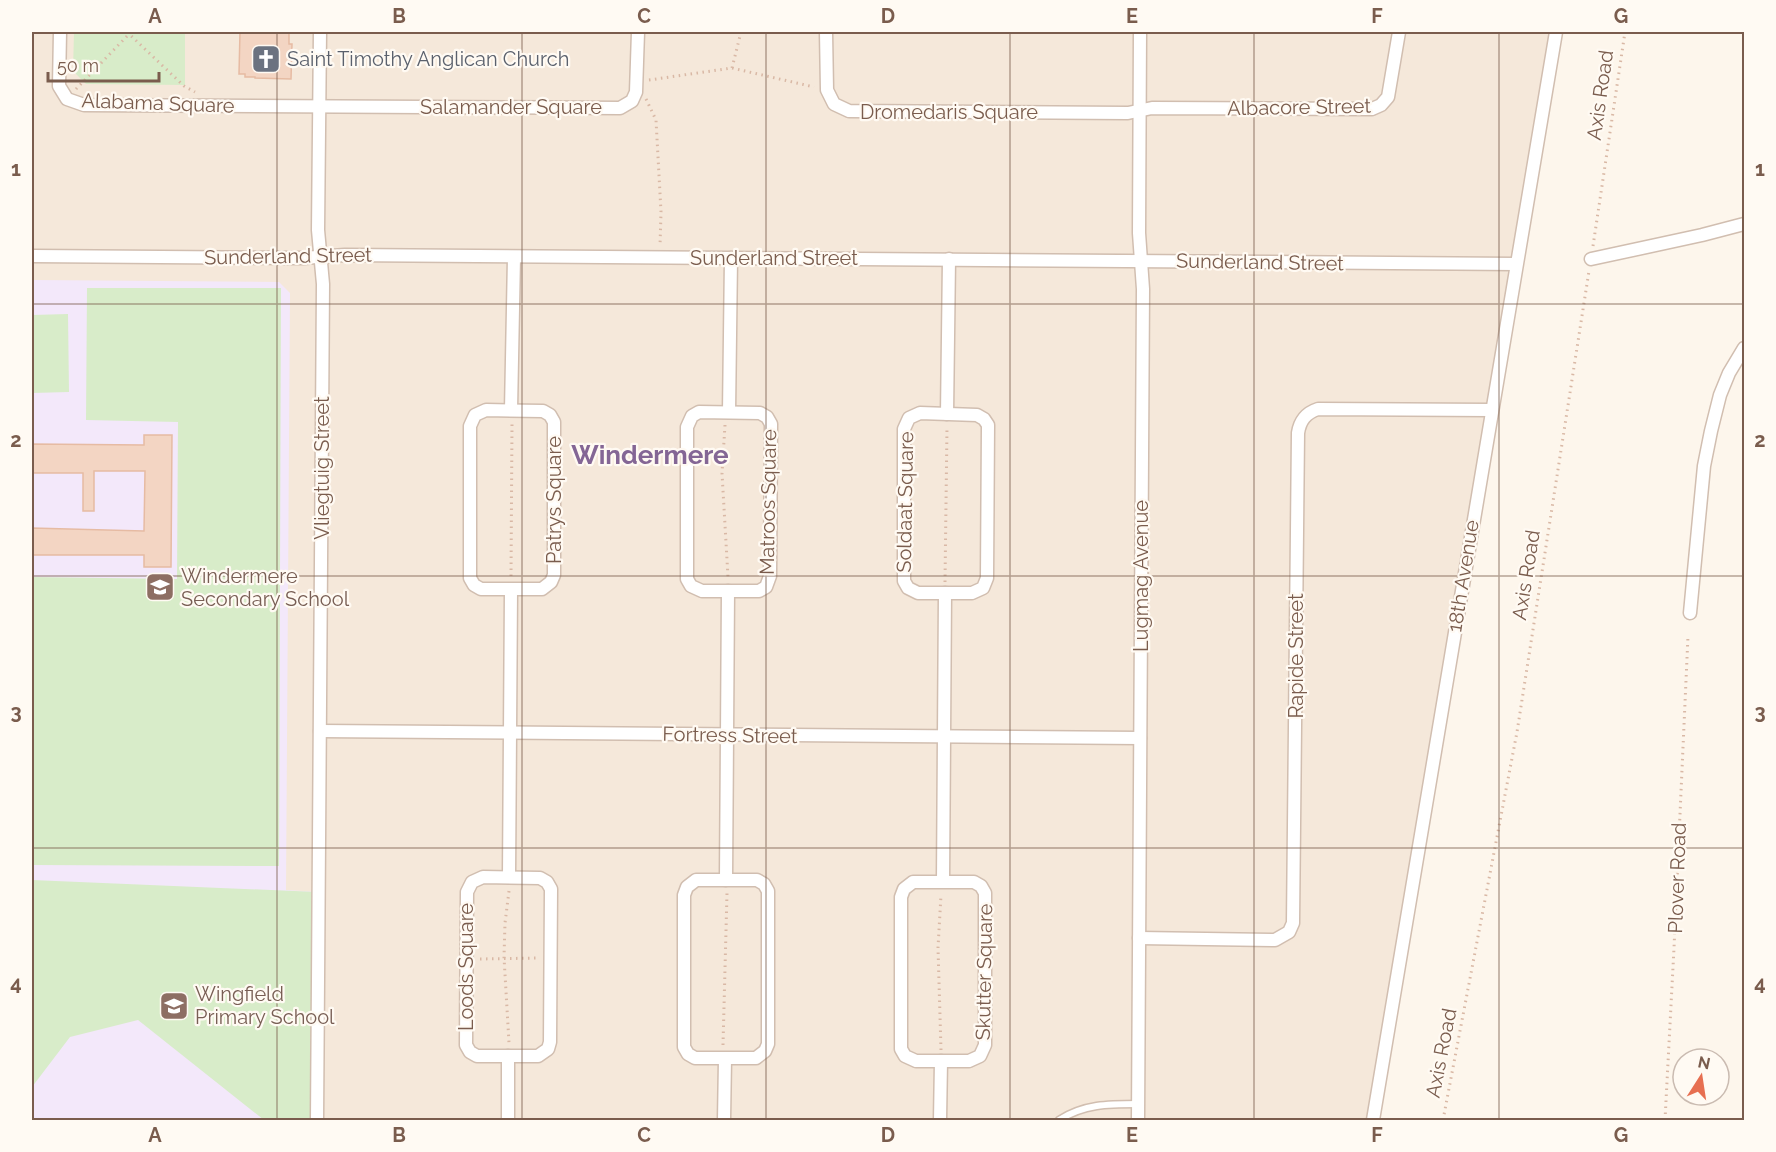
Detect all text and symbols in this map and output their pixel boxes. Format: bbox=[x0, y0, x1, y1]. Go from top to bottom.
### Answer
text: A bbox=[148, 4, 162, 28]
text: B bbox=[392, 4, 406, 28]
text: C bbox=[637, 4, 651, 28]
text: D bbox=[881, 4, 895, 28]
text: E bbox=[1126, 4, 1138, 28]
text: F bbox=[1371, 4, 1383, 28]
text: G bbox=[1614, 4, 1628, 28]
church icon: Saint Timothy Anglican Church bbox=[250, 43, 282, 75]
scale bar bbox=[48, 45, 159, 83]
place label: Saint Timothy Anglican Church bbox=[287, 47, 569, 71]
street label: Axis Road bbox=[1582, 48, 1618, 142]
text: 50 m bbox=[57, 55, 99, 76]
street label: Alabama Square bbox=[81, 88, 235, 118]
street label: Albacore Street bbox=[1227, 94, 1371, 120]
street label: Salamander Square bbox=[420, 95, 602, 119]
street label: Dromedaris Square bbox=[860, 100, 1038, 124]
text: 1 bbox=[11, 157, 21, 181]
text: 1 bbox=[1755, 157, 1765, 181]
street label: Sunderland Street bbox=[204, 243, 372, 269]
street label: Sunderland Street bbox=[690, 246, 858, 270]
street label: Sunderland Street bbox=[1176, 249, 1344, 275]
street label: Vliegtuig Street bbox=[310, 396, 334, 540]
text: 2 bbox=[10, 428, 22, 452]
text: 2 bbox=[1754, 428, 1766, 452]
street label: Matroos Square bbox=[755, 429, 781, 575]
street label: Soldaat Square bbox=[892, 431, 918, 573]
street label: Patrys Square bbox=[542, 436, 566, 564]
district label: Windermere bbox=[571, 440, 729, 470]
street label: Lugmag Avenue bbox=[1129, 500, 1153, 652]
street label: 18th Avenue bbox=[1442, 518, 1484, 634]
street label: Axis Road bbox=[1507, 528, 1545, 622]
place label: Windermere Secondary School bbox=[181, 564, 350, 611]
school or university icon: Windermere Secondary School bbox=[144, 571, 176, 603]
street label: Rapide Street bbox=[1284, 593, 1308, 719]
text: 3 bbox=[10, 700, 22, 724]
text: 3 bbox=[1754, 700, 1766, 724]
street label: Fortress Street bbox=[662, 722, 798, 748]
street label: Plover Road bbox=[1663, 822, 1691, 934]
street label: Loods Square bbox=[454, 903, 478, 1031]
street label: Skutter Square bbox=[971, 903, 997, 1041]
text: 4 bbox=[10, 971, 22, 995]
text: 4 bbox=[1754, 971, 1766, 995]
place label: Wingfield Primary School bbox=[195, 982, 335, 1029]
school or university icon: Wingfield Primary School bbox=[158, 990, 190, 1022]
street label: Axis Road bbox=[1421, 1006, 1461, 1100]
north arrow bbox=[1671, 1047, 1731, 1107]
text: N bbox=[1696, 1052, 1712, 1073]
text: A bbox=[148, 1123, 162, 1147]
text: B bbox=[392, 1123, 406, 1147]
text: C bbox=[637, 1123, 651, 1147]
text: D bbox=[881, 1123, 895, 1147]
text: E bbox=[1126, 1123, 1138, 1147]
text: F bbox=[1371, 1123, 1383, 1147]
text: G bbox=[1614, 1123, 1628, 1147]

